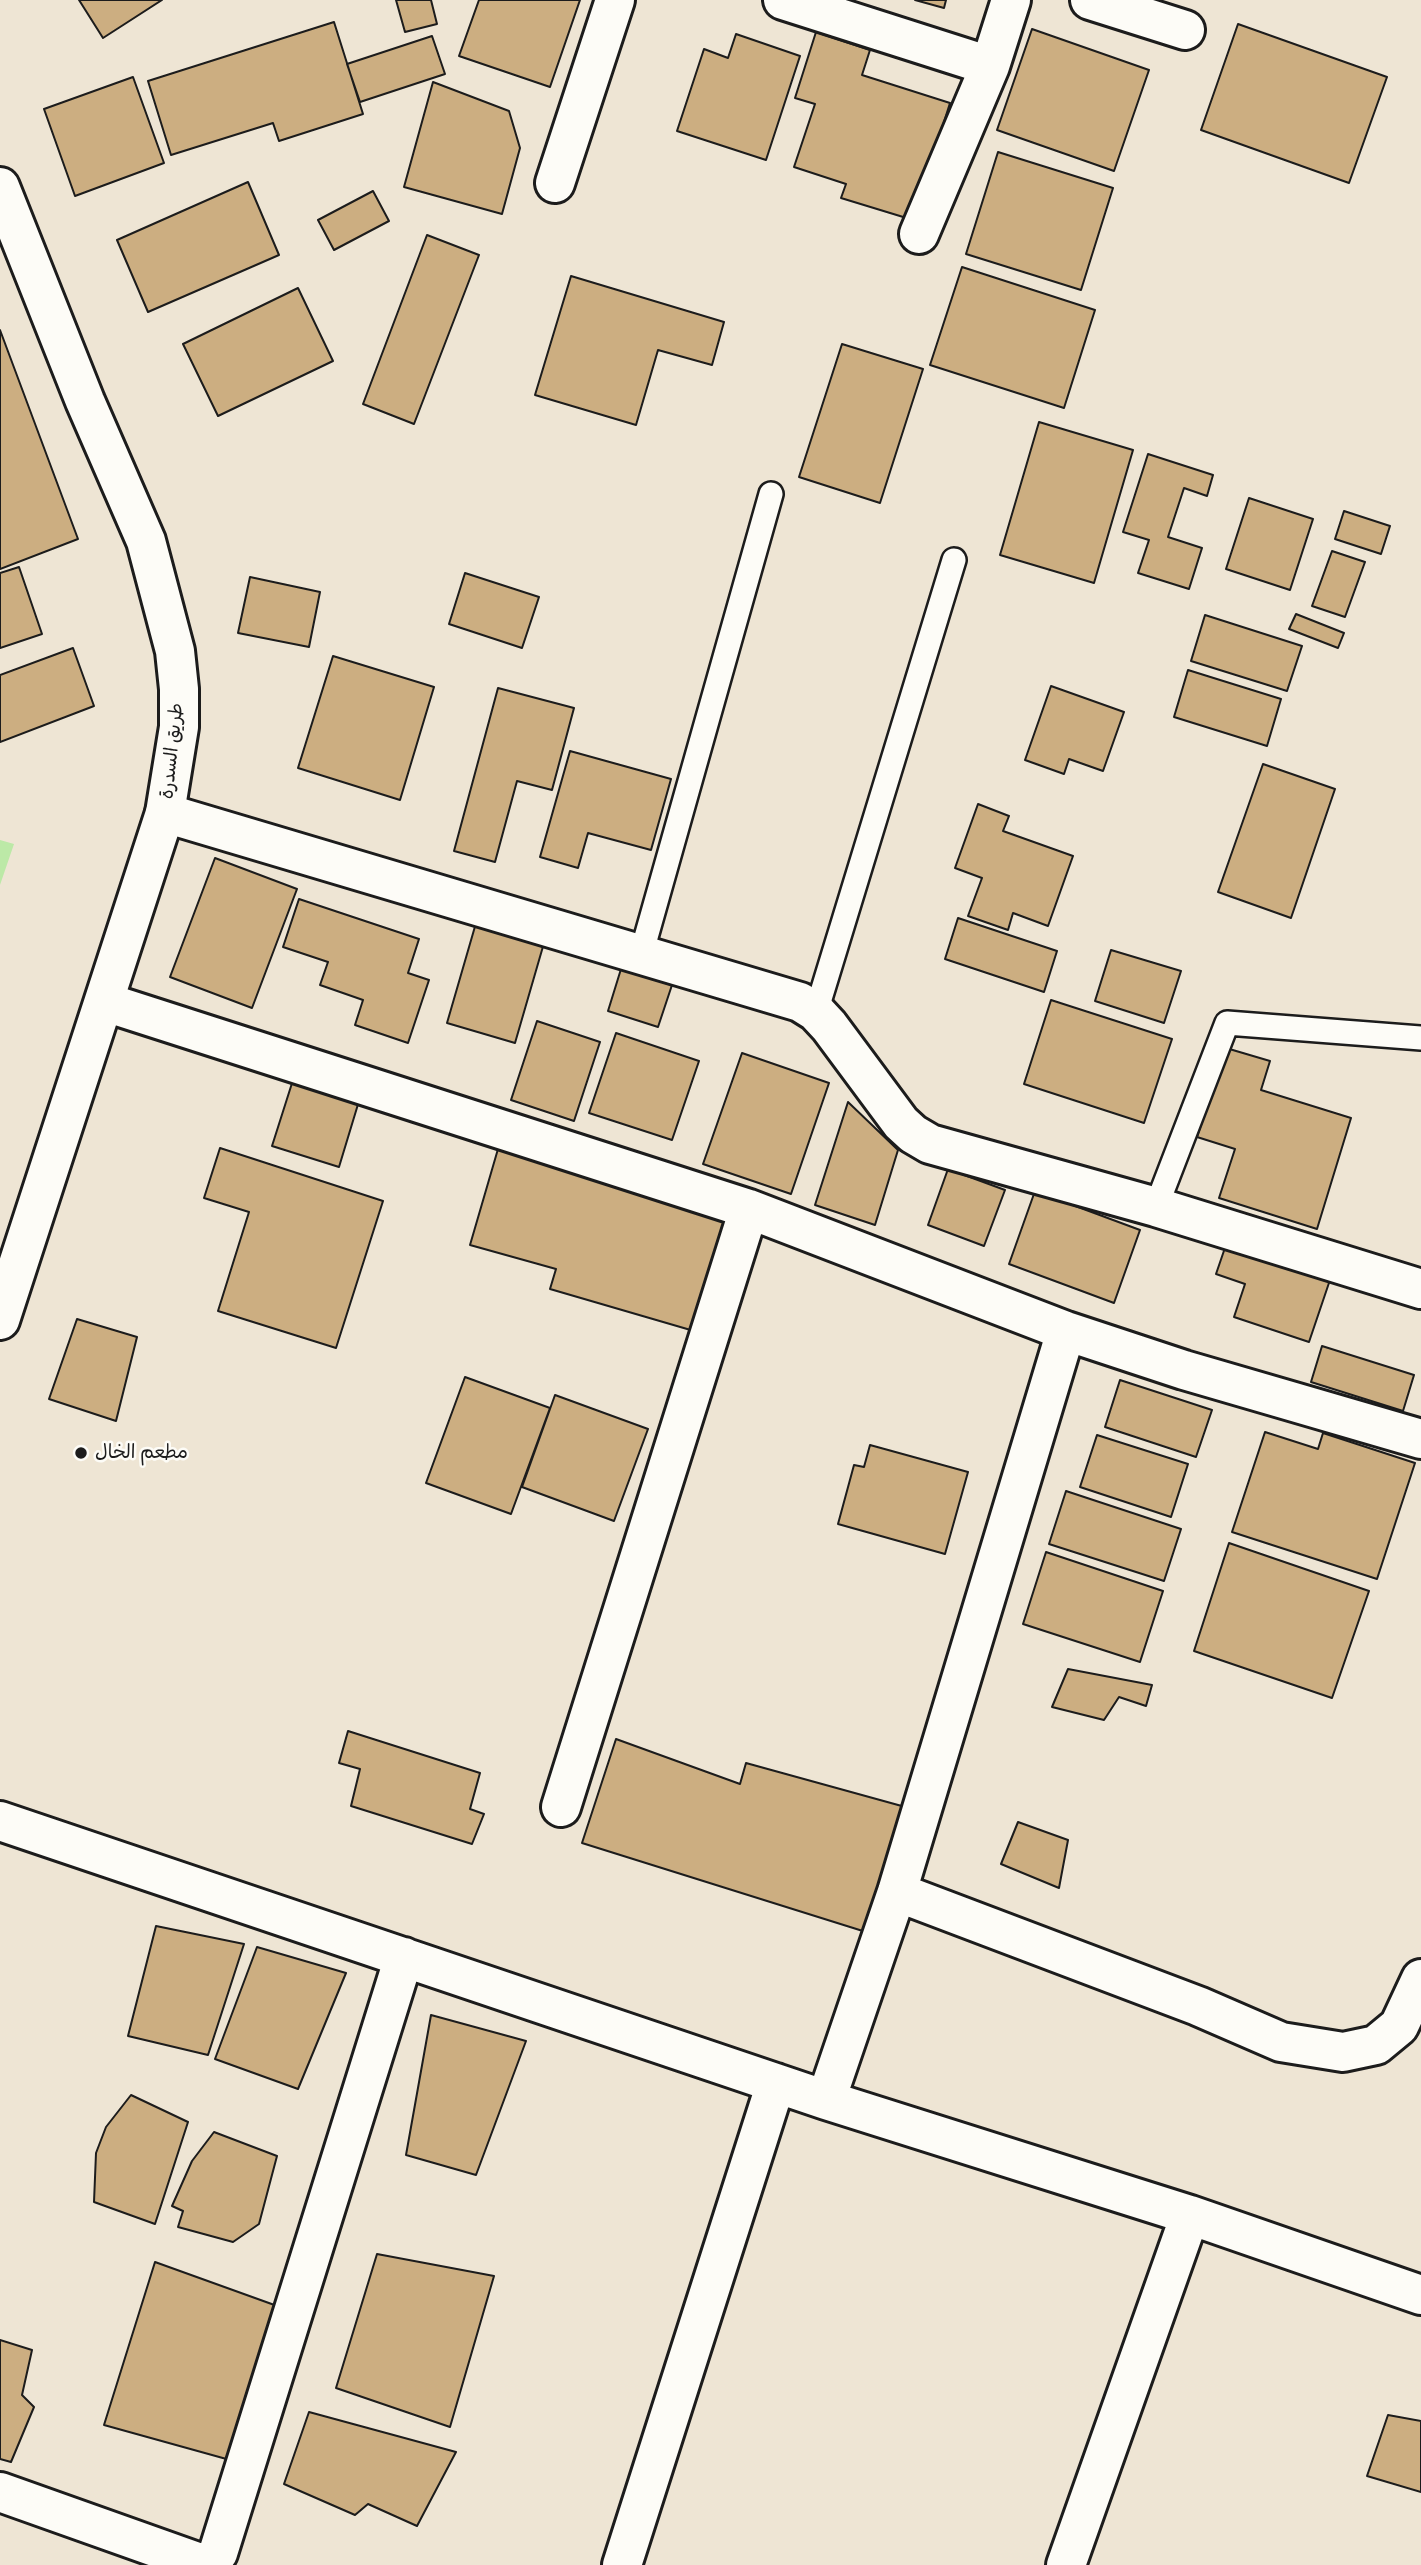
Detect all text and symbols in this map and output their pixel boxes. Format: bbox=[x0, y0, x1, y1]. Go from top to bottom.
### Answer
street label: طريق السدرة bbox=[156, 702, 188, 800]
place label: مطعم الخال bbox=[95, 1442, 188, 1464]
marker: مطعم الخال bbox=[73, 1445, 89, 1461]

